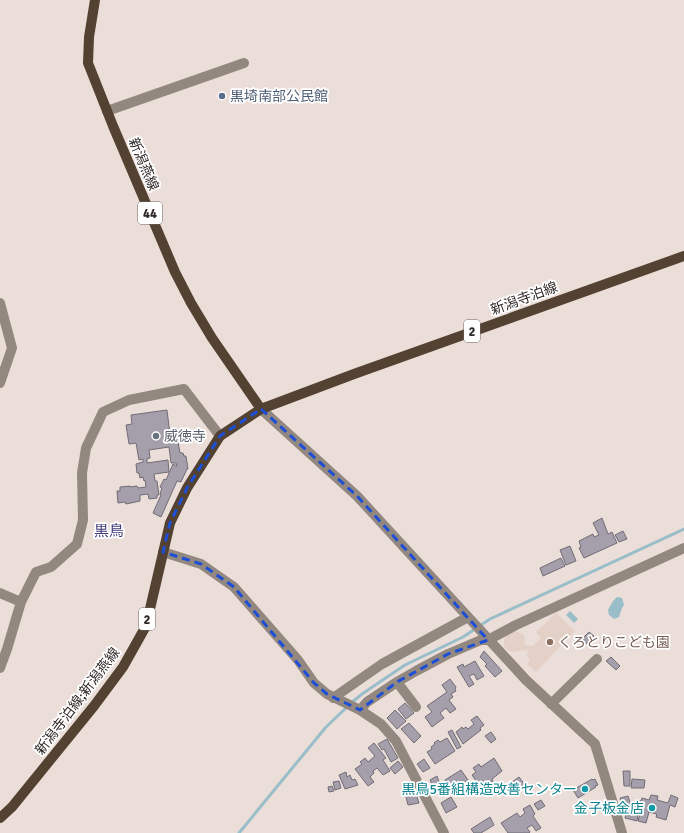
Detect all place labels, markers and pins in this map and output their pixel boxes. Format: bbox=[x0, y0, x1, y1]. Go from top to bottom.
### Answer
place label: 黒埼南部公民館 bbox=[230, 88, 328, 105]
marker: 黒埼南部公民館 bbox=[217, 91, 227, 101]
place label: 威徳寺 bbox=[164, 428, 206, 445]
marker: 威徳寺 bbox=[151, 431, 161, 441]
place label: くろとりこども園 bbox=[558, 634, 670, 651]
marker: くろとりこども園 bbox=[545, 637, 555, 647]
place label: 黒鳥5番組構造改善センター bbox=[401, 781, 577, 798]
marker: 黒鳥5番組構造改善センター bbox=[580, 784, 590, 794]
place label: 金子板金店 bbox=[574, 800, 644, 817]
marker: 金子板金店 bbox=[647, 803, 657, 813]

